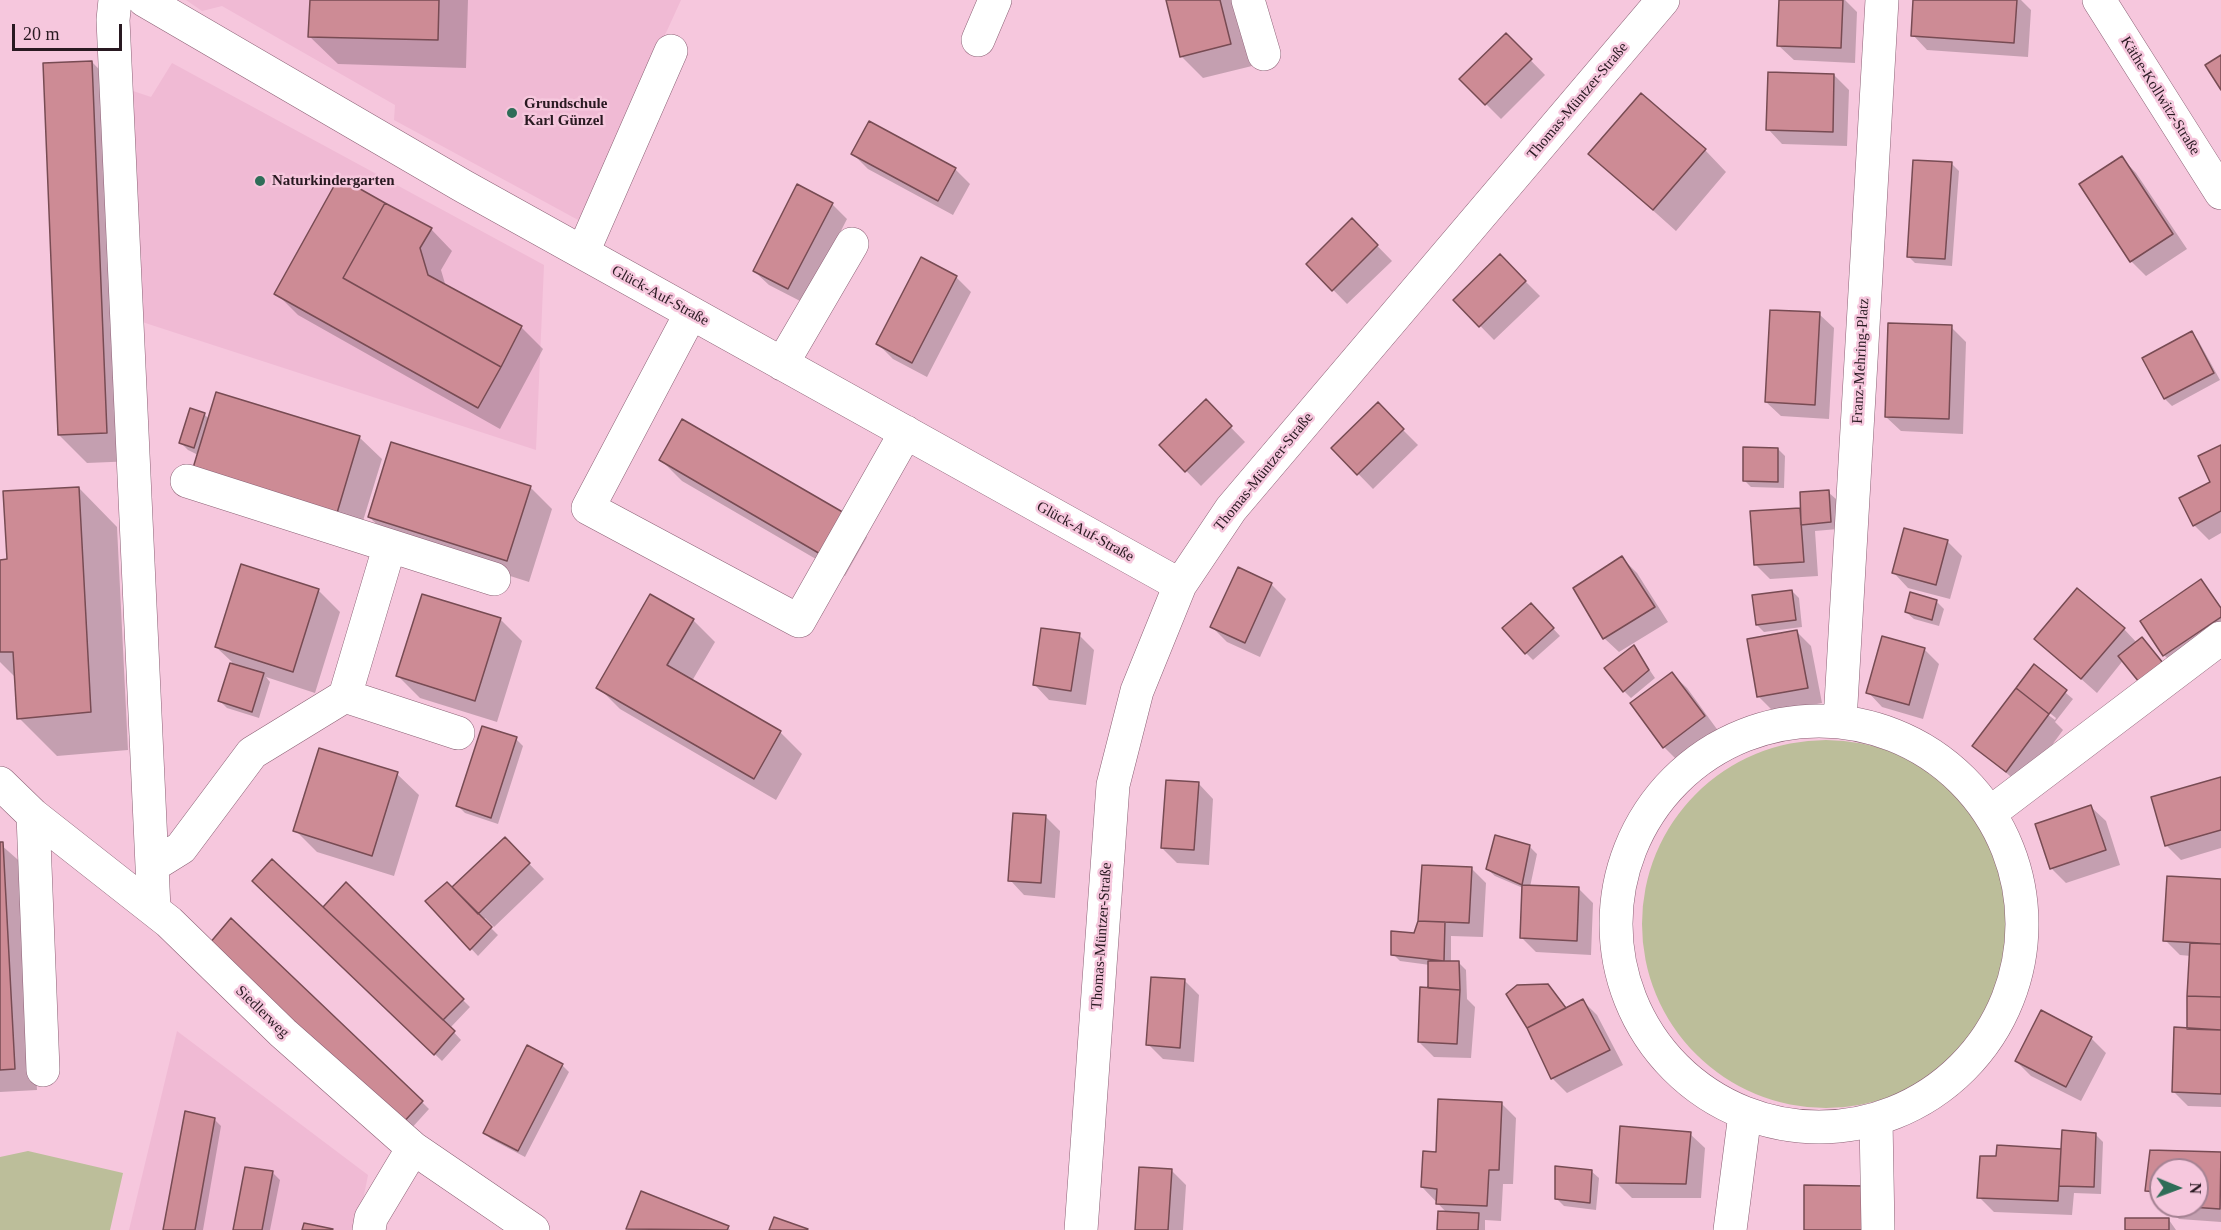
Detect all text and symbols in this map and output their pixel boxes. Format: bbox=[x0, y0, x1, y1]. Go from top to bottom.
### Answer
scale bar bbox=[15, 12, 124, 50]
text: 20 m bbox=[23, 24, 60, 44]
street label: Käthe-Kollwitz-Straße bbox=[2116, 33, 2204, 159]
street label: Thomas-Müntzer-Straße bbox=[1524, 39, 1632, 163]
place label: Grundschule Karl Günzel bbox=[524, 95, 607, 130]
marker: Grundschule Karl Günzel bbox=[505, 106, 519, 120]
place label: Naturkindergarten bbox=[272, 172, 394, 190]
marker: Naturkindergarten bbox=[253, 174, 267, 188]
street label: Glück-Auf-Straße bbox=[608, 262, 712, 330]
street label: Franz-Mehring-Platz bbox=[1849, 298, 1873, 424]
street label: Thomas-Müntzer-Straße bbox=[1211, 409, 1317, 535]
street label: Glück-Auf-Straße bbox=[1033, 498, 1137, 566]
street label: Thomas-Müntzer-Straße bbox=[1088, 862, 1116, 1010]
street label: Siedlerweg bbox=[231, 982, 293, 1042]
north arrow bbox=[2149, 1158, 2209, 1218]
text: N bbox=[2187, 1182, 2204, 1194]

